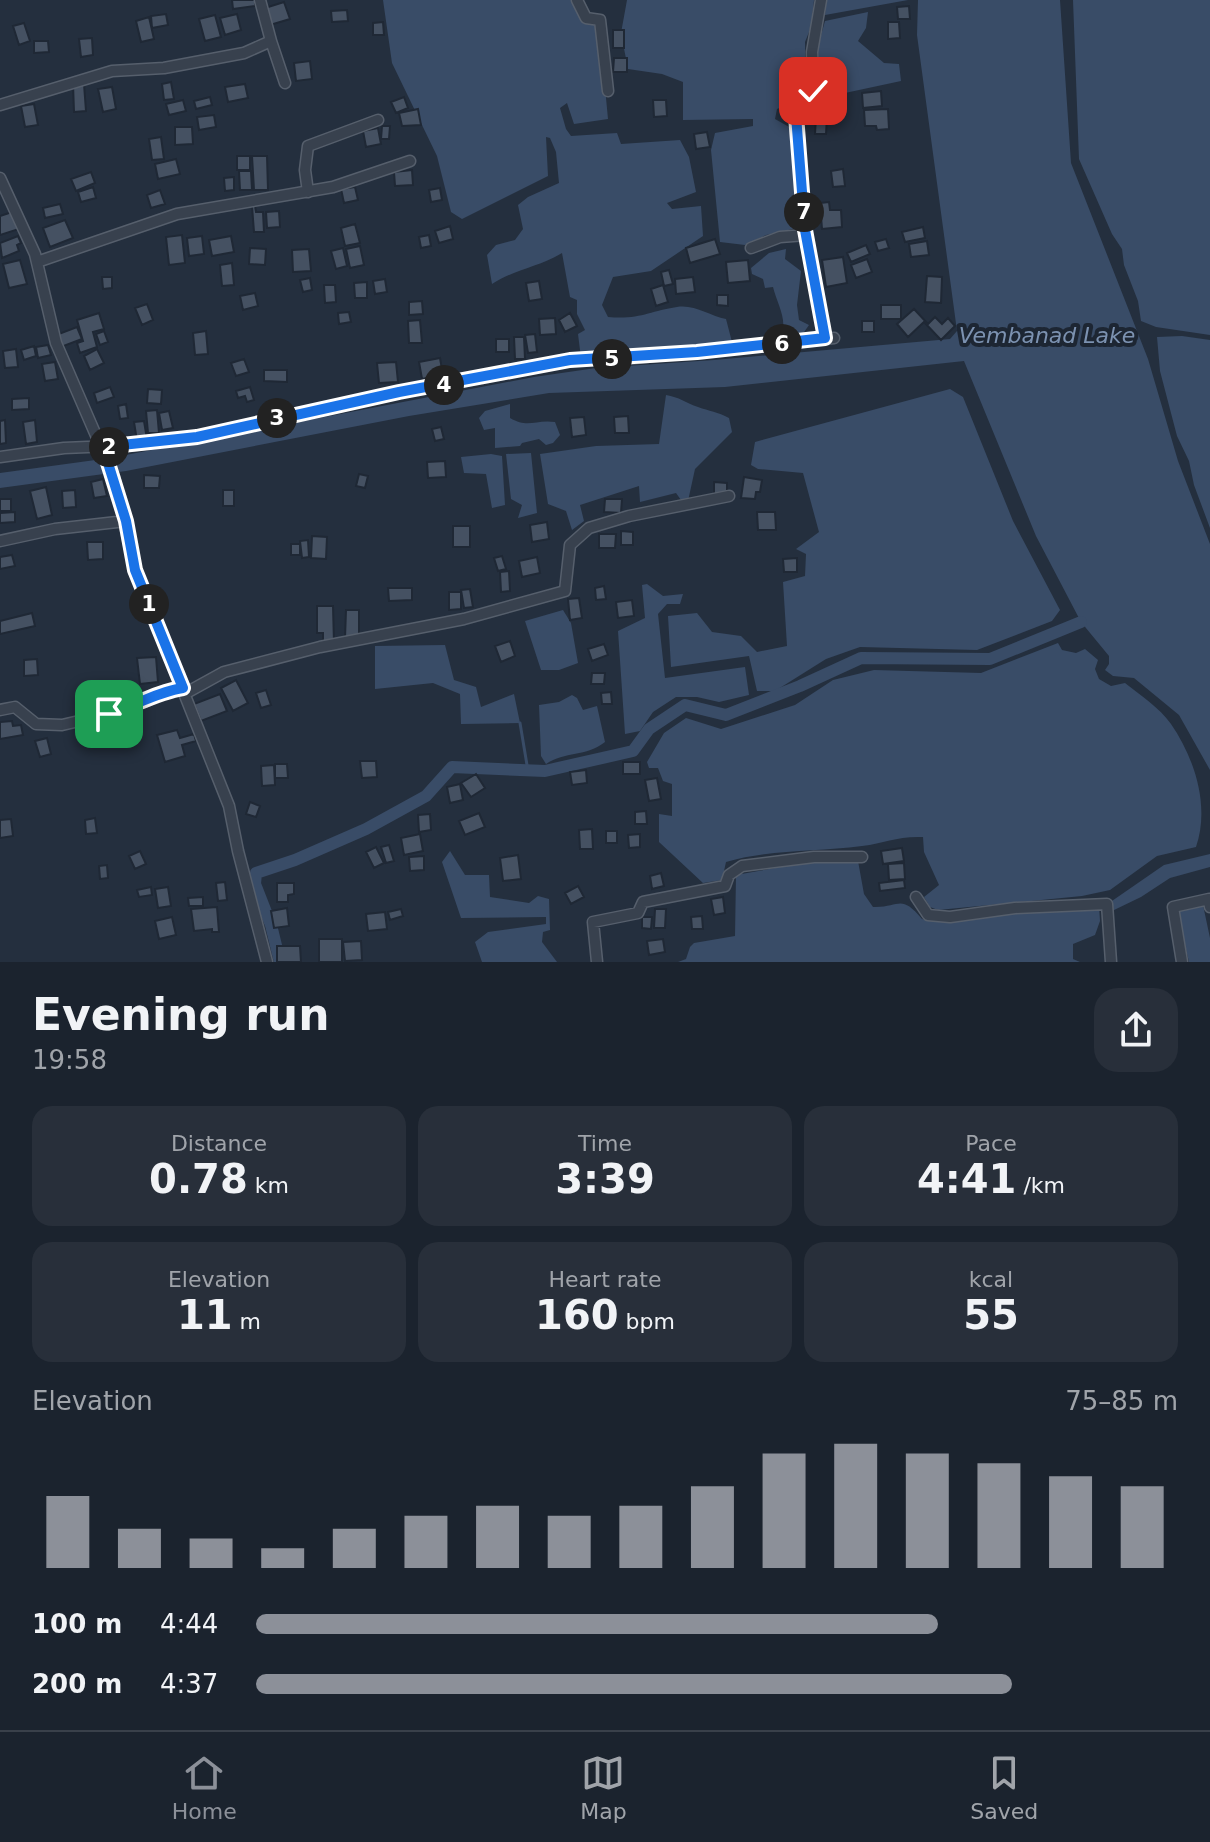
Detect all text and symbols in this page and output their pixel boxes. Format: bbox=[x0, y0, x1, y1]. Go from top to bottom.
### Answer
pin bbox=[779, 57, 847, 125]
icon: check bbox=[791, 69, 835, 113]
pin: 7 bbox=[784, 192, 824, 232]
text: 7 bbox=[796, 199, 812, 224]
water label: Vembanad Lake bbox=[959, 323, 1135, 348]
pin: 6 bbox=[762, 324, 802, 364]
text: 6 bbox=[774, 331, 790, 356]
pin: 5 bbox=[592, 339, 632, 379]
text: 5 bbox=[604, 346, 620, 371]
pin: 4 bbox=[424, 365, 464, 405]
text: 4 bbox=[436, 372, 452, 397]
pin: 3 bbox=[257, 398, 297, 438]
text: 3 bbox=[269, 405, 285, 430]
pin: 2 bbox=[89, 427, 129, 467]
text: 2 bbox=[101, 434, 117, 459]
pin: 1 bbox=[129, 584, 169, 624]
text: 1 bbox=[141, 591, 157, 616]
pin bbox=[75, 680, 143, 748]
icon: arrive bbox=[87, 692, 131, 736]
button: share bbox=[1094, 988, 1178, 1072]
text: Evening run bbox=[32, 989, 329, 1040]
text: 19:58 bbox=[32, 1045, 107, 1075]
text: Distance bbox=[171, 1131, 267, 1156]
text: Time bbox=[578, 1131, 632, 1156]
text: Pace bbox=[965, 1131, 1017, 1156]
text: 0.78 bbox=[149, 1156, 248, 1202]
text: 3:39 bbox=[555, 1156, 655, 1202]
text: 4:41 bbox=[917, 1156, 1016, 1202]
text: km bbox=[248, 1173, 289, 1198]
text: /km bbox=[1016, 1173, 1065, 1198]
text: Elevation bbox=[168, 1267, 270, 1292]
text: Heart rate bbox=[549, 1267, 661, 1292]
text: kcal bbox=[969, 1267, 1013, 1292]
text: 11 bbox=[177, 1292, 233, 1338]
text: 160 bbox=[535, 1292, 619, 1338]
text: 55 bbox=[963, 1292, 1019, 1338]
text: m bbox=[233, 1309, 261, 1334]
text: bpm bbox=[619, 1309, 675, 1334]
text: Elevation bbox=[32, 1386, 153, 1416]
text: 75–85 m bbox=[1065, 1386, 1178, 1416]
text: 100 m bbox=[32, 1609, 122, 1639]
text: 4:44 bbox=[160, 1609, 218, 1639]
text: 200 m bbox=[32, 1669, 122, 1699]
text: 4:37 bbox=[160, 1669, 218, 1699]
tab: Home bbox=[172, 1751, 237, 1824]
tab: Map bbox=[580, 1751, 627, 1824]
tab: Saved bbox=[970, 1751, 1038, 1824]

